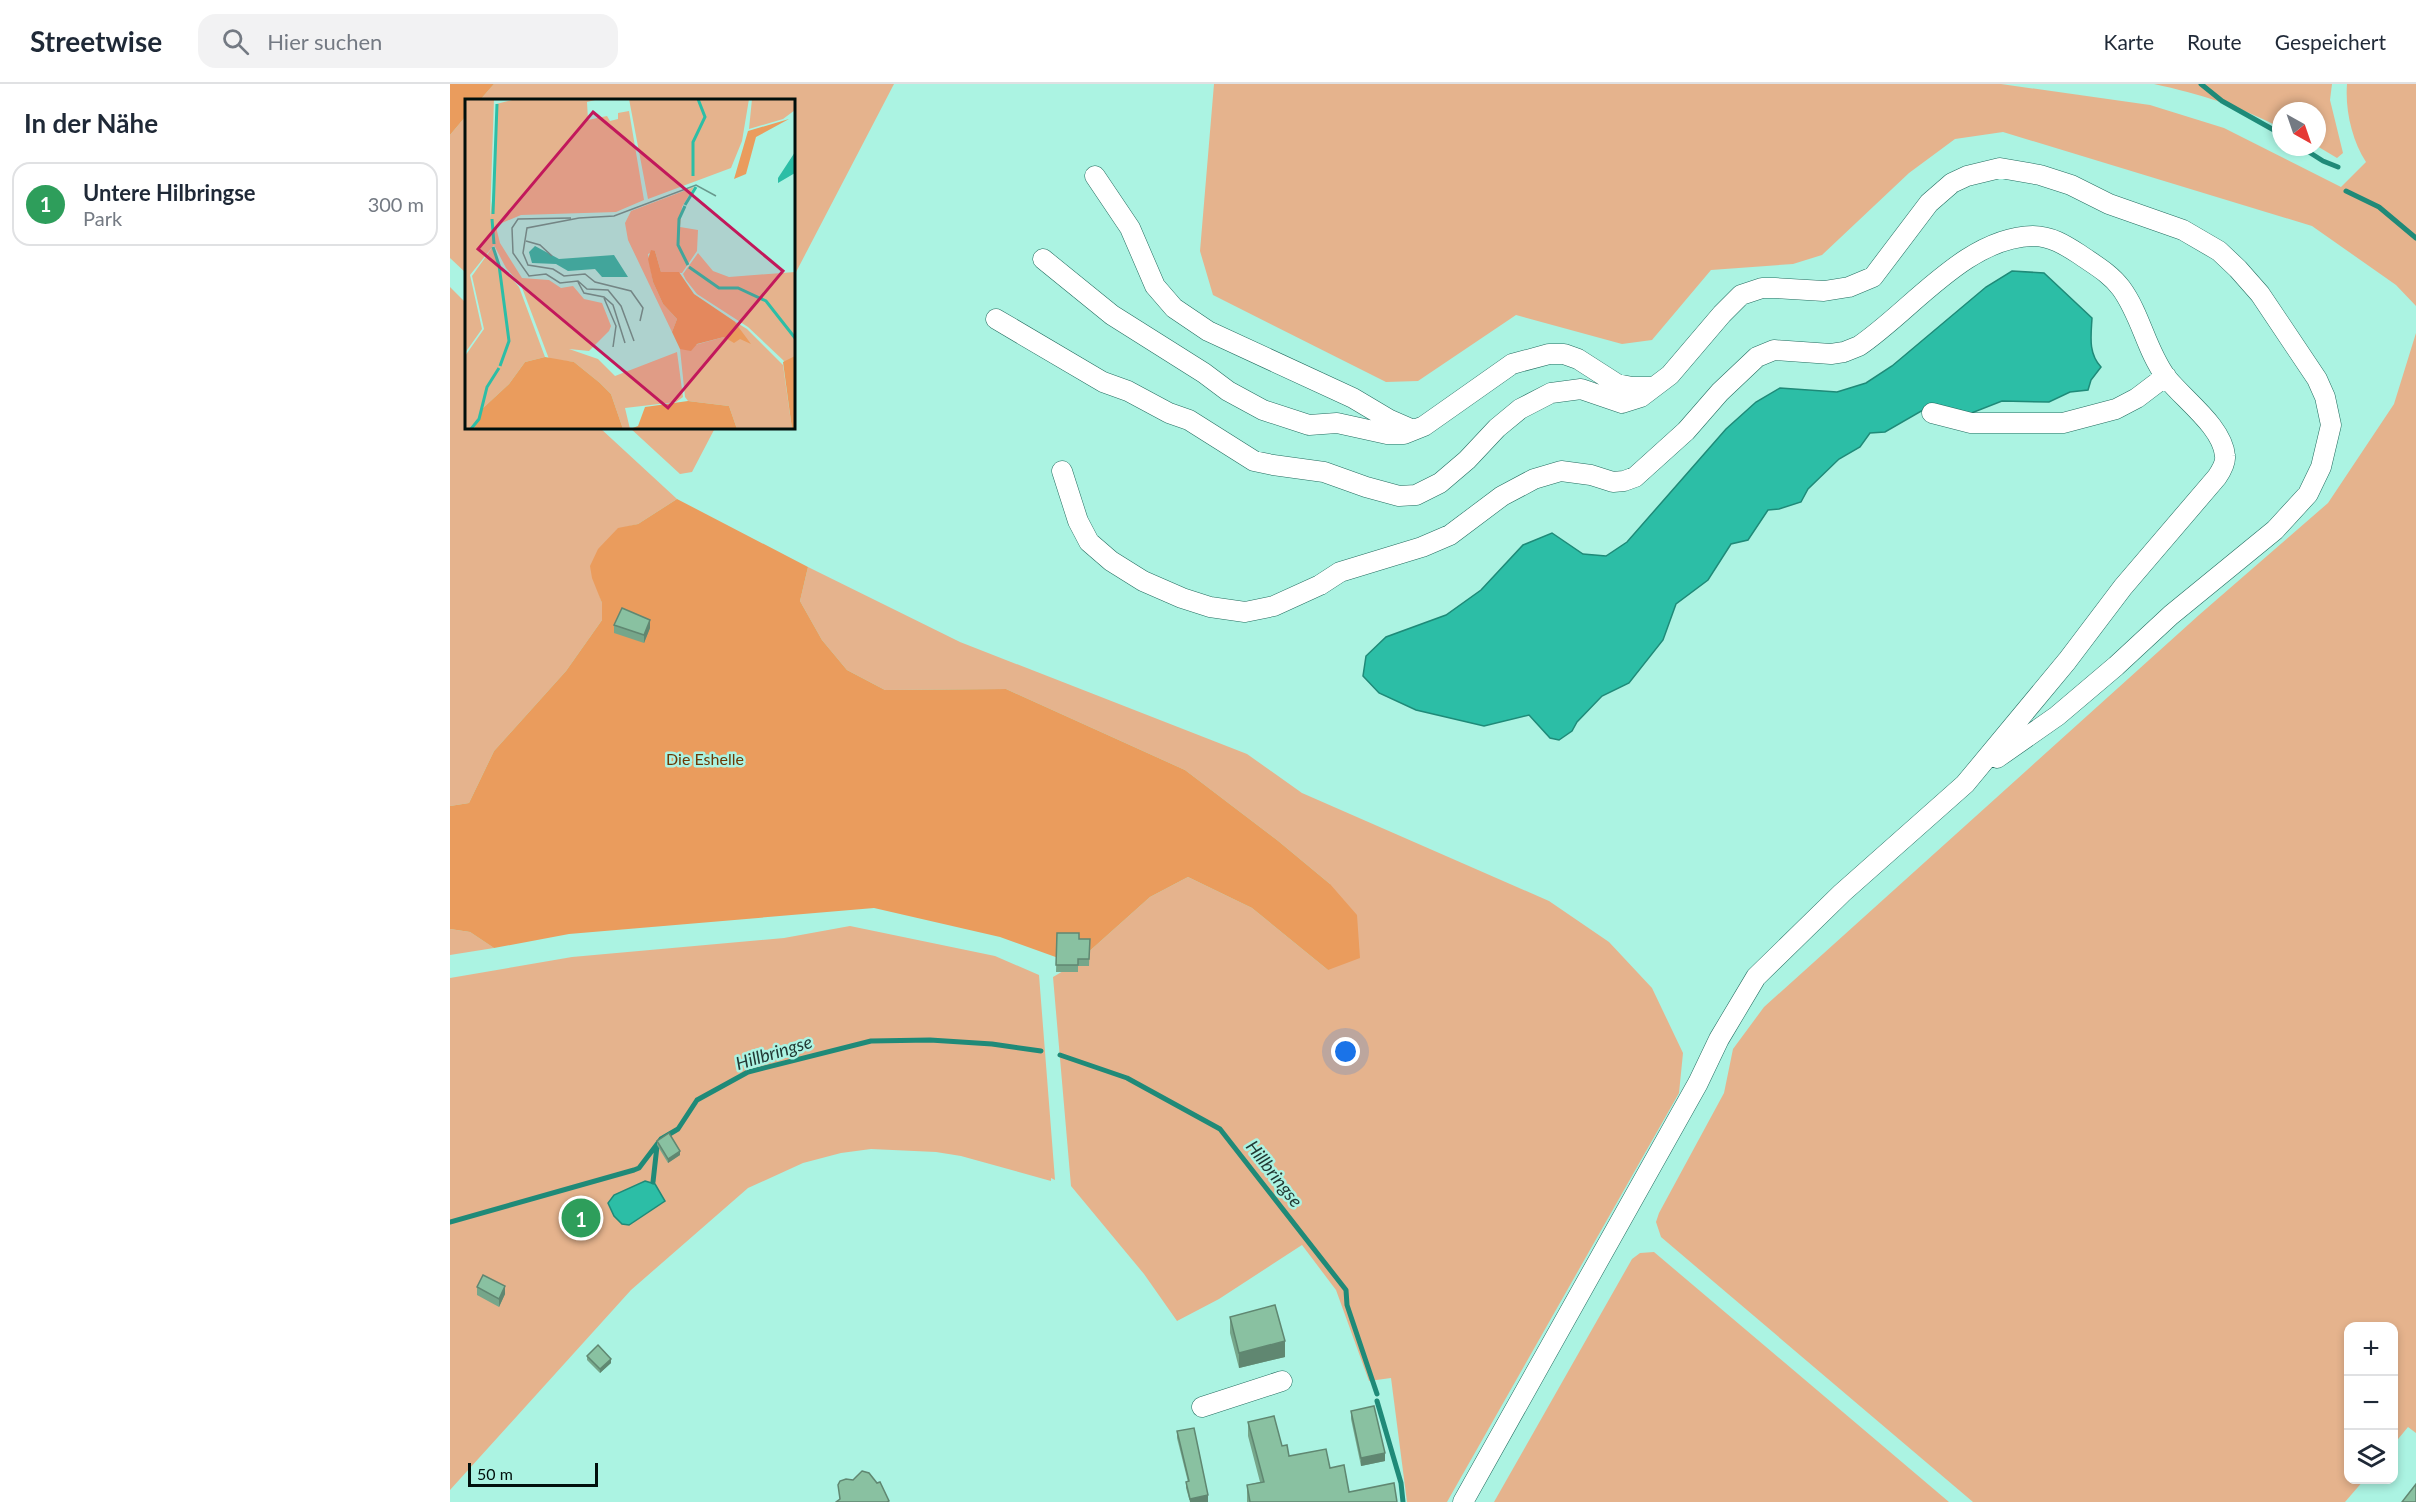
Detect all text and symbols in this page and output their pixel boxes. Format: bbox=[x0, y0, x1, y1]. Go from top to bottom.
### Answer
search box bbox=[198, 14, 618, 68]
text: Streetwise bbox=[30, 24, 162, 58]
icon: search bbox=[219, 25, 252, 58]
text: Hier suchen bbox=[267, 28, 382, 55]
text: Karte bbox=[2104, 29, 2154, 54]
text: Route bbox=[2187, 29, 2242, 54]
text: Gespeichert bbox=[2275, 29, 2386, 54]
inset map bbox=[465, 99, 795, 429]
north arrow bbox=[2272, 102, 2326, 156]
text: In der Nähe bbox=[24, 107, 158, 139]
text: Untere Hilbringse bbox=[83, 179, 256, 206]
text: 1 bbox=[40, 192, 51, 216]
text: 300 m bbox=[368, 192, 424, 216]
text: Park bbox=[83, 206, 122, 230]
park label: Die Eshelle bbox=[666, 749, 744, 768]
water label: Hillbringse bbox=[733, 1030, 815, 1074]
your location bbox=[1331, 1037, 1360, 1066]
water label: Hillbringse bbox=[1242, 1136, 1308, 1211]
pin: 1 bbox=[562, 1196, 600, 1240]
map controls bbox=[2344, 1322, 2398, 1484]
button: + bbox=[2344, 1322, 2398, 1376]
button: − bbox=[2344, 1376, 2398, 1430]
button: layers bbox=[2344, 1430, 2398, 1484]
scale bar bbox=[468, 1460, 598, 1488]
text: 50 m bbox=[477, 1464, 513, 1483]

